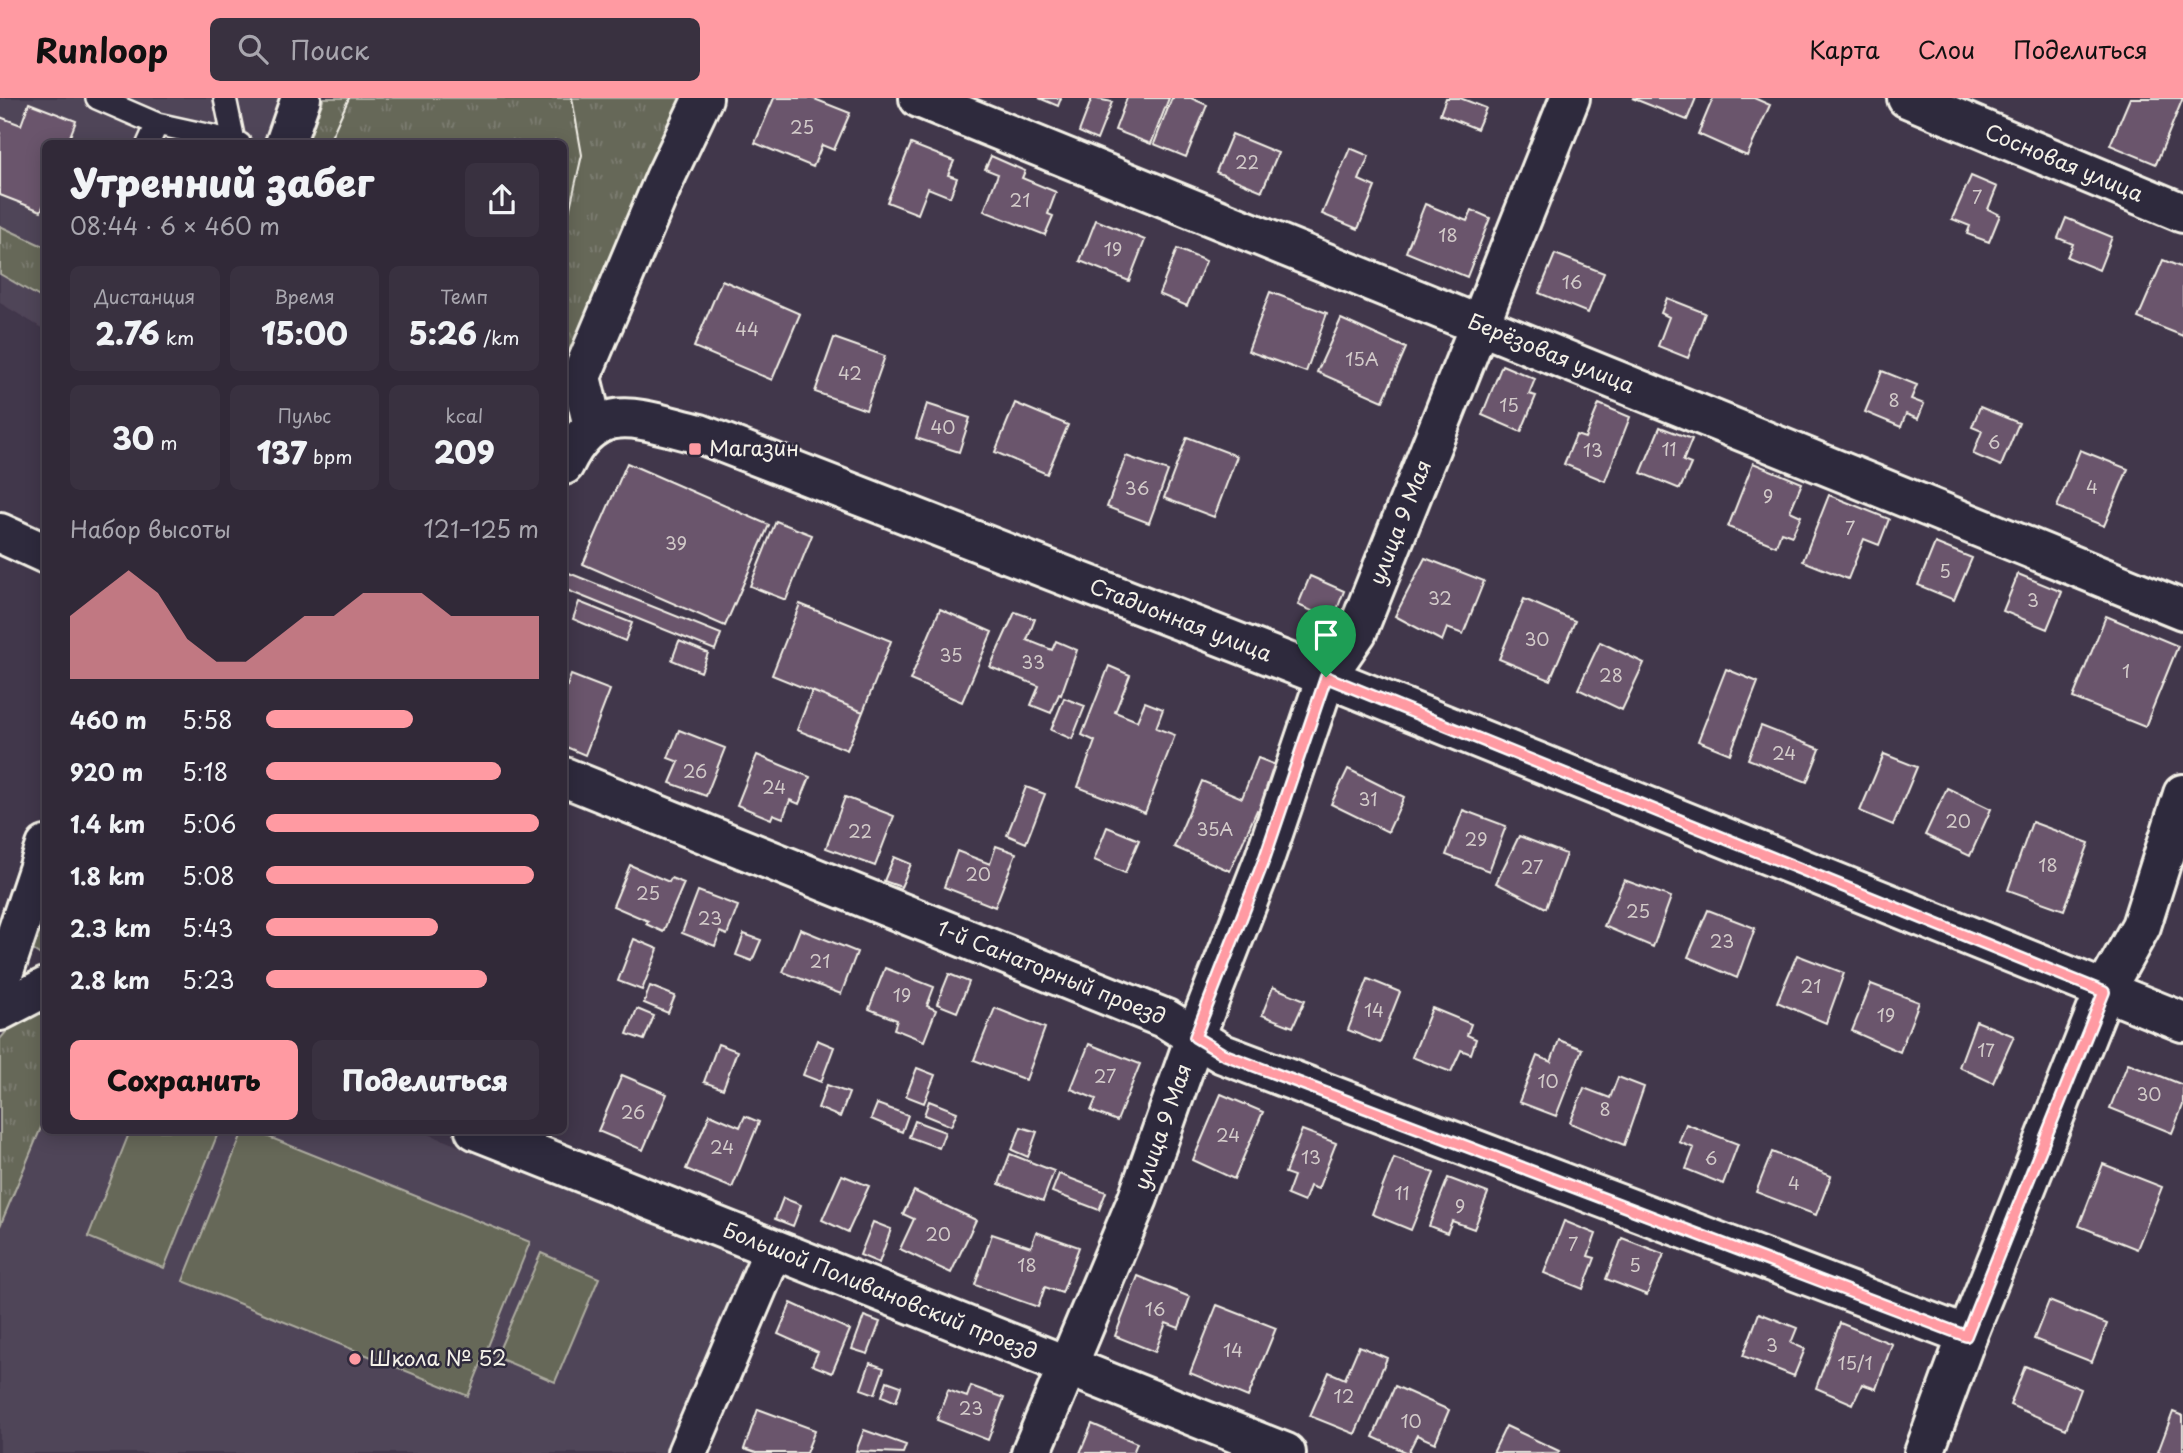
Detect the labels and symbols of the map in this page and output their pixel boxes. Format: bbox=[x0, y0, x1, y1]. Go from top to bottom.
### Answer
house number: 25 bbox=[790, 113, 814, 140]
street label: Сосновая улица bbox=[1981, 114, 2150, 209]
house number: 22 bbox=[1235, 148, 1259, 175]
house number: 7 bbox=[1972, 183, 1982, 210]
house number: 21 bbox=[1010, 186, 1030, 213]
house number: 18 bbox=[1438, 221, 1458, 248]
house number: 19 bbox=[1104, 235, 1122, 262]
house number: 16 bbox=[1562, 268, 1582, 295]
street label: Берёзовая улица bbox=[1464, 304, 1641, 400]
house number: 44 bbox=[735, 315, 759, 342]
house number: 15А bbox=[1345, 345, 1379, 372]
house number: 42 bbox=[838, 359, 862, 386]
house number: 8 bbox=[1888, 386, 1900, 413]
house number: 15 bbox=[1499, 391, 1519, 418]
house number: 40 bbox=[930, 413, 956, 440]
house number: 6 bbox=[1988, 428, 2000, 455]
place label: Магазин bbox=[709, 431, 799, 463]
house number: 11 bbox=[1661, 435, 1677, 462]
house number: 13 bbox=[1583, 436, 1603, 463]
marker: Магазин bbox=[687, 441, 703, 457]
street label: улица 9 Мая bbox=[1359, 455, 1438, 589]
house number: 4 bbox=[2086, 473, 2098, 500]
house number: 36 bbox=[1125, 474, 1149, 501]
house number: 9 bbox=[1763, 482, 1773, 509]
house number: 7 bbox=[1845, 514, 1855, 541]
house number: 39 bbox=[665, 529, 687, 556]
house number: 5 bbox=[1939, 557, 1951, 584]
street label: Стадионная улица bbox=[1085, 569, 1278, 669]
house number: 32 bbox=[1428, 584, 1452, 611]
house number: 3 bbox=[2027, 586, 2039, 613]
pin bbox=[1296, 605, 1356, 677]
house number: 30 bbox=[1524, 625, 1550, 652]
house number: 35 bbox=[939, 641, 963, 668]
house number: 33 bbox=[1021, 648, 1045, 675]
house number: 1 bbox=[2122, 657, 2130, 684]
house number: 28 bbox=[1599, 661, 1623, 688]
house number: 24 bbox=[1772, 739, 1796, 766]
house number: 26 bbox=[683, 757, 707, 784]
house number: 24 bbox=[762, 773, 786, 800]
house number: 31 bbox=[1359, 785, 1377, 812]
house number: 20 bbox=[1945, 807, 1971, 834]
house number: 35А bbox=[1197, 815, 1234, 842]
house number: 22 bbox=[848, 817, 872, 844]
house number: 29 bbox=[1465, 825, 1487, 852]
house number: 18 bbox=[2038, 851, 2058, 878]
house number: 27 bbox=[1521, 853, 1543, 880]
house number: 20 bbox=[965, 860, 991, 887]
house number: 25 bbox=[636, 879, 660, 906]
house number: 25 bbox=[1626, 897, 1650, 924]
house number: 23 bbox=[698, 904, 722, 931]
street label: 1-й Санаторный проезд bbox=[933, 911, 1171, 1031]
house number: 23 bbox=[1710, 927, 1734, 954]
house number: 21 bbox=[810, 947, 830, 974]
house number: 21 bbox=[1801, 972, 1821, 999]
house number: 19 bbox=[893, 981, 911, 1008]
house number: 14 bbox=[1364, 996, 1384, 1023]
house number: 19 bbox=[1877, 1001, 1895, 1028]
house number: 17 bbox=[1977, 1036, 1995, 1063]
street label: улица 9 Мая bbox=[1124, 1059, 1198, 1194]
house number: 27 bbox=[1094, 1062, 1116, 1089]
house number: 10 bbox=[1537, 1067, 1559, 1094]
house number: 30 bbox=[2136, 1080, 2162, 1107]
house number: 8 bbox=[1599, 1095, 1611, 1122]
house number: 26 bbox=[621, 1098, 645, 1125]
house number: 24 bbox=[1216, 1121, 1240, 1148]
house number: 24 bbox=[710, 1133, 734, 1160]
house number: 13 bbox=[1301, 1143, 1321, 1170]
house number: 6 bbox=[1705, 1144, 1717, 1171]
house number: 4 bbox=[1788, 1169, 1800, 1196]
house number: 11 bbox=[1394, 1179, 1410, 1206]
house number: 9 bbox=[1455, 1192, 1465, 1219]
street label: Большой Поливановский проезд bbox=[719, 1213, 1043, 1366]
house number: 20 bbox=[925, 1220, 951, 1247]
house number: 7 bbox=[1568, 1230, 1578, 1257]
house number: 18 bbox=[1017, 1251, 1037, 1278]
house number: 5 bbox=[1629, 1251, 1641, 1278]
house number: 16 bbox=[1145, 1295, 1165, 1322]
house number: 3 bbox=[1766, 1331, 1778, 1358]
house number: 14 bbox=[1223, 1336, 1243, 1363]
place label: Школа № 52 bbox=[369, 1341, 507, 1373]
house number: 15/1 bbox=[1837, 1349, 1873, 1376]
marker: Школа № 52 bbox=[347, 1351, 363, 1367]
house number: 12 bbox=[1334, 1382, 1354, 1409]
house number: 23 bbox=[959, 1394, 983, 1421]
house number: 10 bbox=[1400, 1407, 1422, 1434]

